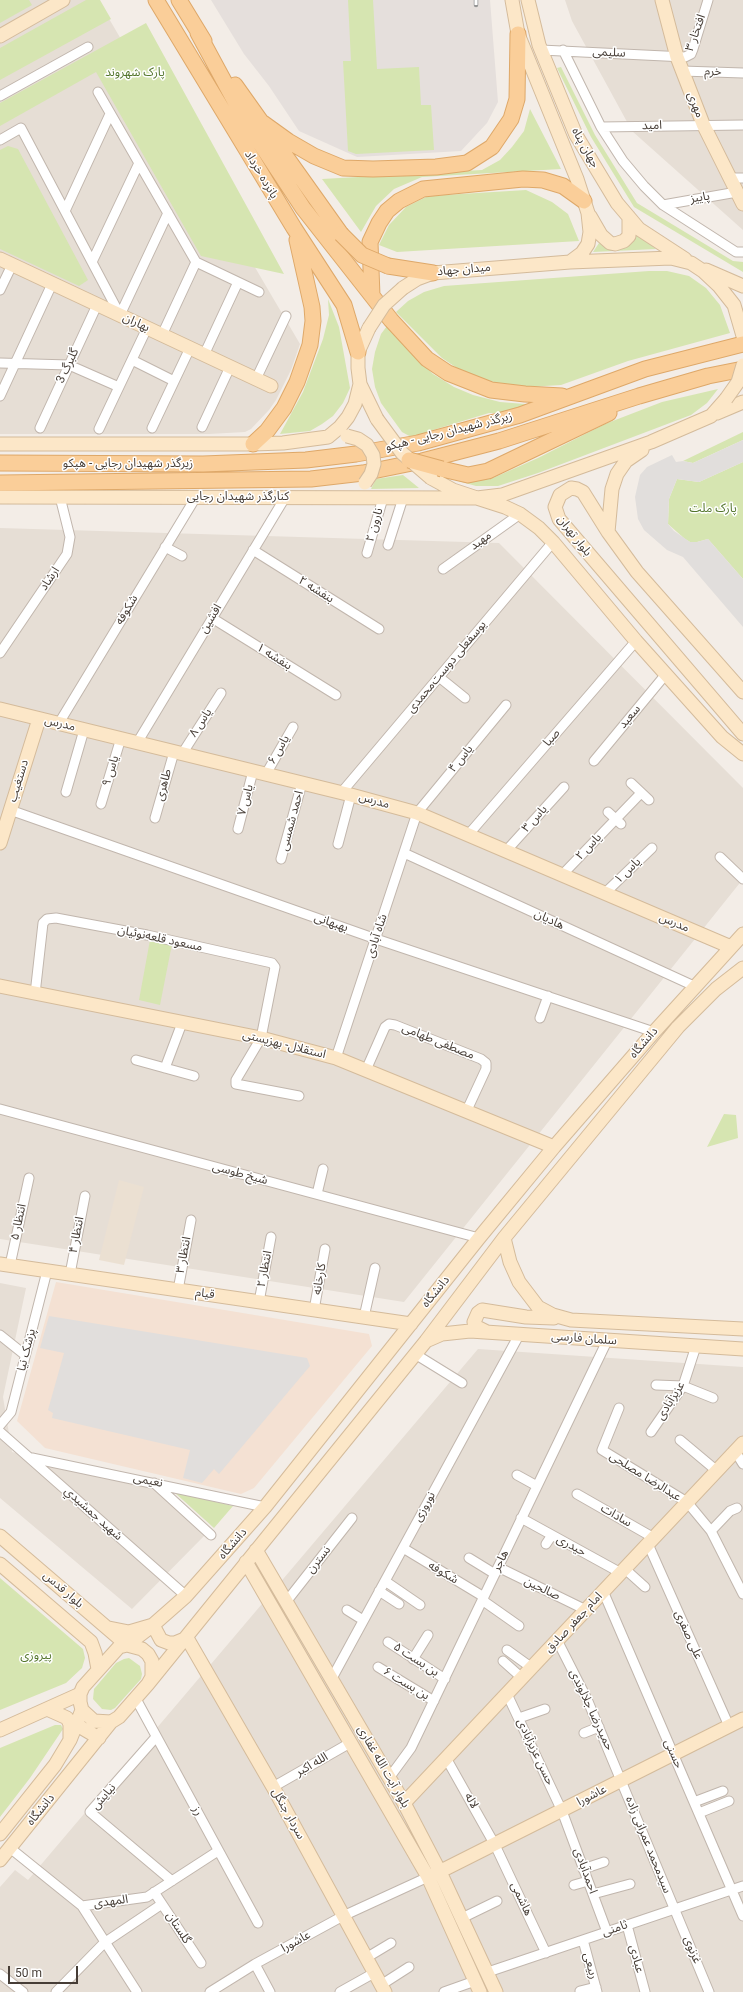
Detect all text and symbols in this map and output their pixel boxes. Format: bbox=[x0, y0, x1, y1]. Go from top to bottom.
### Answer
street label: افتخار ۳ bbox=[683, 13, 709, 53]
street label: سلیمی bbox=[592, 45, 626, 61]
street label: خرم bbox=[704, 65, 722, 79]
park label: پارک شهروند bbox=[105, 66, 165, 80]
street label: مهری bbox=[684, 90, 706, 120]
street label: امید bbox=[642, 119, 662, 133]
street label: جهان پناه bbox=[568, 125, 602, 171]
street label: پانزده خرداد bbox=[241, 148, 281, 202]
street label: پاییز bbox=[689, 189, 711, 207]
street label: میدان جهاد bbox=[437, 260, 491, 280]
street label: بهاران bbox=[120, 311, 152, 335]
street label: گلبرگ 3 bbox=[54, 346, 82, 386]
street label: زیرگذر شهیدان رجایی - هپکو bbox=[384, 409, 514, 455]
street label: زیرگذر شهیدان رجایی - هپکو bbox=[63, 457, 193, 471]
street label: کنارگذر شهیدان رجایی bbox=[187, 490, 289, 504]
park label: پارک ملت bbox=[689, 502, 737, 516]
street label: نارون ۲ bbox=[363, 506, 387, 544]
street label: بلوار تهران bbox=[554, 513, 594, 559]
street label: مهبد bbox=[468, 528, 494, 554]
street label: ارشاد bbox=[37, 564, 63, 594]
street label: بنفشه ۲ bbox=[296, 574, 336, 606]
street label: شکوفه bbox=[112, 592, 142, 628]
street label: افشین bbox=[197, 602, 225, 636]
street label: یوسفعلی دوست‌محمدی bbox=[404, 618, 490, 716]
street label: بنفشه ۱ bbox=[254, 641, 294, 673]
street label: سعید bbox=[616, 702, 644, 732]
street label: یاس ۸ bbox=[186, 706, 216, 740]
street label: مدرس bbox=[43, 713, 77, 735]
street label: صبا bbox=[541, 726, 563, 750]
street label: یاس ۶ bbox=[265, 733, 293, 767]
street label: یاس ۴ bbox=[446, 742, 476, 776]
street label: یاس ۹ bbox=[100, 754, 122, 788]
street label: دستغیب bbox=[6, 758, 32, 804]
street label: طاهری bbox=[153, 767, 175, 803]
street label: یاس ۷ bbox=[235, 783, 257, 817]
street label: احمد شمسی bbox=[277, 789, 307, 853]
street label: مدرس bbox=[357, 790, 391, 812]
street label: یاس ۳ bbox=[519, 803, 551, 835]
street label: یاس ۲ bbox=[573, 831, 605, 863]
street label: یاس ۱ bbox=[612, 855, 644, 887]
street label: هادیان bbox=[532, 907, 566, 933]
street label: بهبهانی bbox=[312, 910, 350, 936]
street label: مدرس bbox=[657, 910, 691, 936]
street label: شاه آبادی bbox=[363, 912, 391, 960]
street label: مسعود قلعه‌نوئیان bbox=[116, 923, 204, 955]
street label: مصطفی طهامی bbox=[400, 1021, 476, 1063]
street label: دانشگاه bbox=[627, 1025, 661, 1061]
street label: استقلال- بهزیستی bbox=[241, 1028, 327, 1062]
street label: شیخ طوسی bbox=[211, 1160, 269, 1188]
street label: انتظار ۵ bbox=[8, 1202, 30, 1242]
street label: انتظار ۴ bbox=[66, 1216, 88, 1254]
street label: انتظار ۳ bbox=[173, 1236, 195, 1274]
street label: انتظار ۲ bbox=[254, 1250, 276, 1288]
street label: کارخانه bbox=[310, 1262, 330, 1296]
street label: دانشگاه bbox=[419, 1273, 453, 1311]
street label: قیام bbox=[195, 1286, 215, 1302]
street label: پزشک نیا bbox=[15, 1327, 39, 1373]
street label: سلمان فارسی bbox=[551, 1330, 617, 1348]
street label: عزیزآبادی bbox=[654, 1379, 688, 1423]
street label: عبدالرضا مصلحی bbox=[606, 1449, 684, 1505]
street label: نعیمی bbox=[132, 1471, 164, 1491]
street label: شهيد جمشيدي bbox=[61, 1484, 125, 1544]
street label: نوروزی bbox=[411, 1489, 439, 1525]
street label: سادات bbox=[598, 1501, 634, 1531]
street label: دانشگاه bbox=[216, 1526, 250, 1562]
street label: حیدری bbox=[554, 1532, 588, 1560]
street label: نسترن bbox=[304, 1543, 334, 1577]
street label: هاجر bbox=[490, 1548, 512, 1574]
street label: شکوفه bbox=[425, 1558, 461, 1588]
street label: بلوار قدس bbox=[40, 1568, 86, 1612]
street label: صالحین bbox=[522, 1574, 562, 1604]
street label: امام جعفر صادق bbox=[542, 1590, 606, 1656]
street label: علی صفری bbox=[671, 1608, 705, 1662]
street label: بن بست ۵ bbox=[391, 1640, 441, 1680]
park label: پیروزی bbox=[20, 1649, 52, 1663]
street label: بن بست ۶ bbox=[380, 1665, 432, 1703]
street label: حمیدرضا جلالوندی bbox=[566, 1667, 616, 1753]
street label: حسن عزیزآبادی bbox=[513, 1716, 557, 1788]
street label: بلوار آیت الله غفاری bbox=[354, 1723, 412, 1811]
street label: حسنی bbox=[660, 1737, 686, 1771]
street label: الله اکبر bbox=[293, 1750, 331, 1780]
street label: نیایش bbox=[89, 1781, 119, 1813]
street label: عاشورا bbox=[575, 1782, 609, 1810]
street label: سردار جنگل bbox=[268, 1786, 308, 1842]
street label: لاله bbox=[461, 1790, 481, 1812]
street label: دانشگاه bbox=[24, 1791, 58, 1829]
street label: سیدمحمد عمرانی زاده bbox=[622, 1794, 674, 1896]
street label: رز bbox=[189, 1804, 205, 1818]
street label: احمدآبادی bbox=[570, 1846, 600, 1896]
street label: هاشمی bbox=[507, 1880, 535, 1918]
street label: المهدی bbox=[93, 1892, 129, 1912]
street label: گلستان bbox=[162, 1909, 194, 1947]
street label: ثامنی bbox=[600, 1918, 630, 1940]
street label: عاشورا bbox=[279, 1928, 313, 1956]
street label: غزنوی bbox=[680, 1934, 704, 1966]
street label: عبادی bbox=[625, 1943, 647, 1975]
street label: ربیعی bbox=[580, 1951, 600, 1981]
scale bar bbox=[10, 1958, 80, 1984]
text: 50 m bbox=[15, 1966, 42, 1980]

